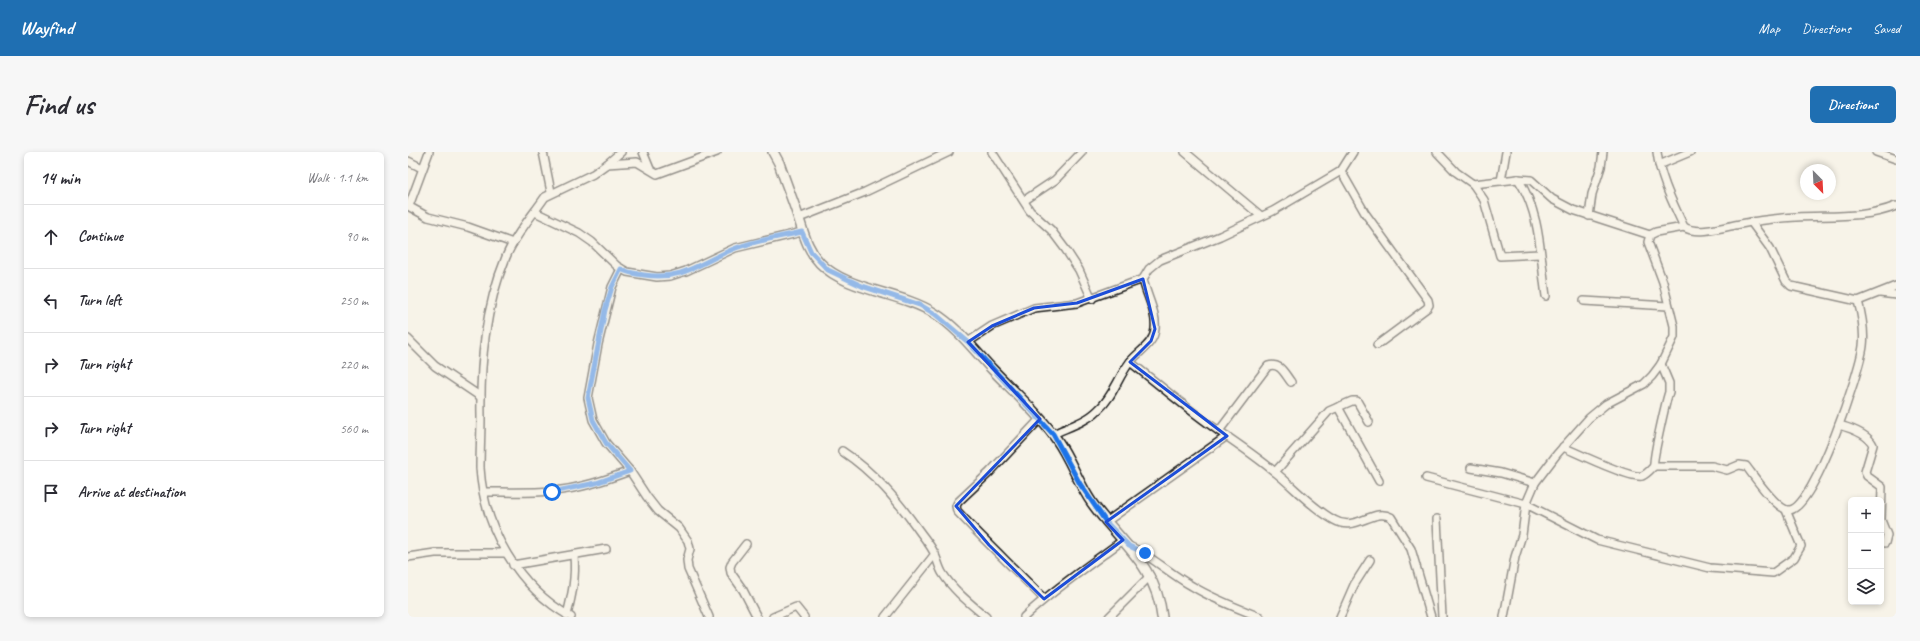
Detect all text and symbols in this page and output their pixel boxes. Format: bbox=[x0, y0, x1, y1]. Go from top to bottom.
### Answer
text: Wayfind bbox=[20, 16, 73, 40]
text: Map bbox=[1759, 20, 1780, 37]
text: Directions bbox=[1802, 20, 1851, 37]
text: Saved bbox=[1873, 20, 1900, 37]
button: Directions bbox=[1810, 86, 1896, 123]
text: Find us bbox=[24, 87, 94, 122]
north arrow bbox=[1800, 164, 1836, 200]
text: 14 min bbox=[40, 168, 80, 189]
text: Walk · 1.1 km bbox=[307, 170, 368, 186]
icon: ahead bbox=[40, 226, 62, 248]
text: Continue bbox=[78, 227, 123, 246]
text: 90 m bbox=[346, 229, 368, 245]
icon: left bbox=[40, 290, 62, 312]
text: Turn left bbox=[78, 291, 121, 310]
text: 250 m bbox=[340, 293, 368, 309]
icon: right bbox=[40, 354, 62, 376]
text: Turn right bbox=[78, 355, 131, 374]
text: 220 m bbox=[340, 357, 368, 373]
icon: right bbox=[40, 418, 62, 440]
text: Turn right bbox=[78, 419, 131, 438]
text: 560 m bbox=[340, 421, 368, 437]
icon: arrive bbox=[40, 482, 62, 504]
text: Arrive at destination bbox=[78, 483, 185, 502]
route start bbox=[543, 483, 561, 501]
map controls bbox=[1848, 497, 1884, 605]
button: + bbox=[1848, 497, 1884, 533]
button: − bbox=[1848, 533, 1884, 569]
route end bbox=[1136, 544, 1154, 562]
button: layers bbox=[1848, 569, 1884, 605]

